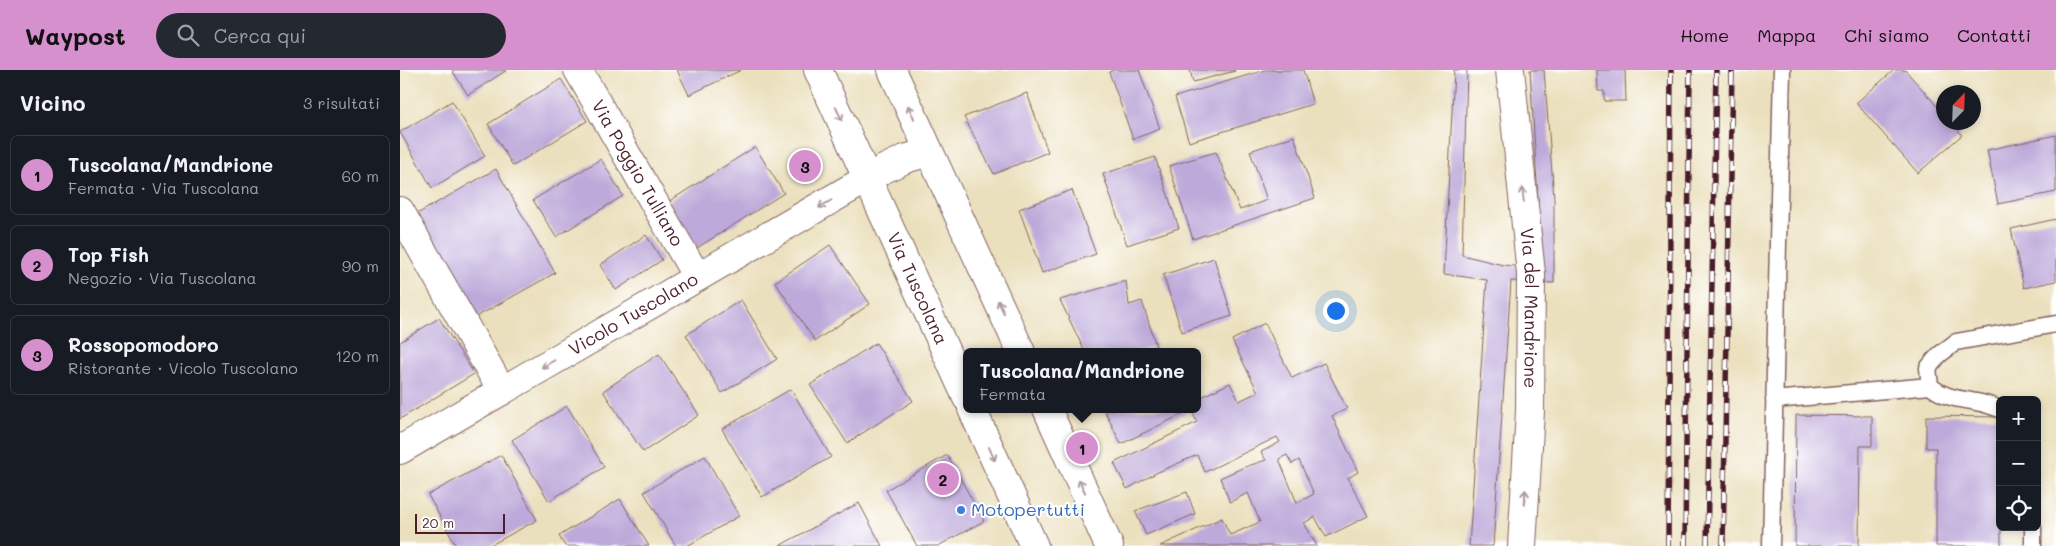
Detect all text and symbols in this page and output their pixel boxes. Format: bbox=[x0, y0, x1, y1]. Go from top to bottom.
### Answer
search box bbox=[156, 13, 506, 58]
text: Waypost bbox=[25, 20, 126, 51]
icon: search bbox=[174, 21, 202, 49]
text: Cerca qui bbox=[214, 23, 306, 48]
text: Home bbox=[1680, 23, 1729, 47]
text: Mappa bbox=[1757, 23, 1816, 47]
text: Chi siamo bbox=[1844, 23, 1929, 47]
text: Contatti bbox=[1957, 23, 2031, 47]
north arrow bbox=[1936, 85, 1981, 130]
text: Vicino bbox=[20, 89, 85, 116]
text: 3 risultati bbox=[303, 92, 380, 113]
street label: Via Poggio Tulliano bbox=[587, 95, 690, 250]
one-way arrow bbox=[906, 105, 915, 120]
one-way arrow bbox=[834, 106, 844, 121]
pin: 3 bbox=[789, 147, 821, 185]
text: Tuscolana/Mandrione bbox=[68, 152, 273, 177]
text: 1 bbox=[33, 165, 41, 186]
text: 60 m bbox=[342, 165, 379, 186]
text: Fermata · Via Tuscolana bbox=[68, 177, 259, 198]
one-way arrow bbox=[1518, 188, 1528, 204]
one-way arrow bbox=[819, 199, 833, 209]
street label: Via del Mandrione bbox=[1515, 227, 1544, 388]
street label: Via Tuscolana bbox=[882, 228, 954, 348]
text: Top Fish bbox=[68, 242, 149, 267]
text: 2 bbox=[33, 255, 41, 276]
text: 90 m bbox=[342, 255, 379, 276]
street label: Vicolo Tuscolano bbox=[564, 266, 702, 360]
text: Negozio · Via Tuscolana bbox=[68, 267, 256, 288]
your location bbox=[1323, 298, 1349, 324]
one-way arrow bbox=[995, 300, 1005, 315]
text: Rossopomodoro bbox=[68, 332, 218, 357]
text: 3 bbox=[32, 345, 42, 366]
text: 120 m bbox=[335, 345, 379, 366]
popup bbox=[963, 348, 1201, 413]
text: Ristorante · Vicolo Tuscolano bbox=[68, 357, 298, 378]
text: Tuscolana/Mandrione bbox=[979, 358, 1185, 383]
one-way arrow bbox=[542, 359, 556, 369]
text: Fermata bbox=[979, 383, 1046, 404]
map controls bbox=[1996, 396, 2041, 531]
button: + bbox=[1996, 396, 2041, 441]
pin: 1 bbox=[1066, 429, 1098, 467]
button: − bbox=[1996, 441, 2041, 486]
one-way arrow bbox=[988, 446, 998, 461]
pin: 2 bbox=[927, 460, 959, 498]
one-way arrow bbox=[1077, 479, 1087, 494]
button: locate bbox=[1996, 486, 2041, 531]
one-way arrow bbox=[1520, 490, 1529, 506]
place label: Motopertutti bbox=[971, 497, 1085, 521]
marker: Motopertutti bbox=[955, 504, 967, 516]
scale bar bbox=[415, 511, 505, 534]
text: 20 m bbox=[422, 513, 454, 532]

